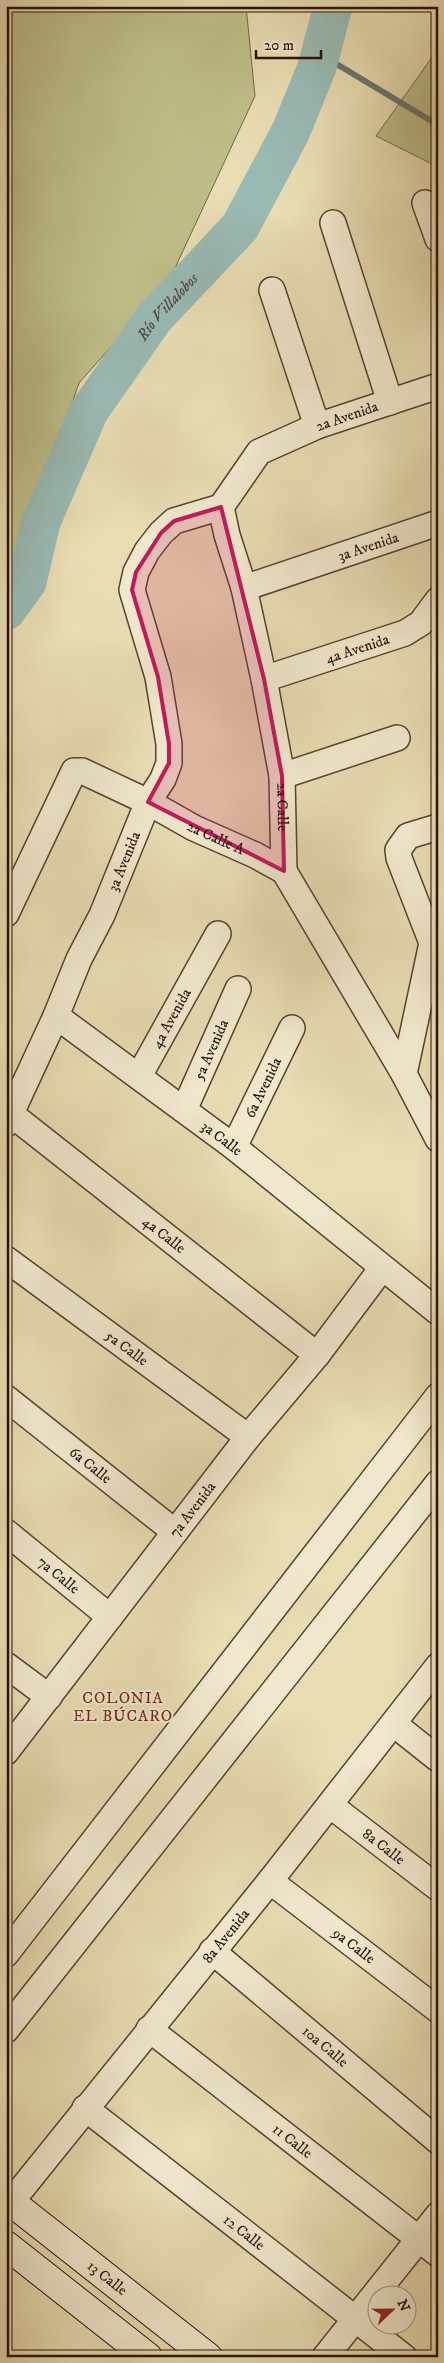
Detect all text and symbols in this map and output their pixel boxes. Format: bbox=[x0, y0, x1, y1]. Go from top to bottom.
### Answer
scale bar bbox=[256, 28, 322, 60]
text: 20 m bbox=[264, 36, 294, 55]
water label: Río Villalobos bbox=[132, 268, 203, 345]
street label: 2a Avenida bbox=[314, 397, 381, 436]
street label: 3a Avenida bbox=[336, 528, 402, 566]
street label: 4a Avenida bbox=[323, 630, 392, 668]
street label: 2a Calle bbox=[272, 783, 292, 831]
street label: 2a Calle A bbox=[183, 817, 248, 859]
street label: 3a Avenida bbox=[104, 828, 145, 894]
street label: 4a Avenida bbox=[147, 985, 196, 1052]
street label: 5a Avenida bbox=[189, 1016, 233, 1083]
street label: 6a Avenida bbox=[241, 1054, 286, 1121]
street label: 3a Calle bbox=[197, 1117, 246, 1160]
street label: 4a Calle bbox=[138, 1212, 189, 1258]
street label: 5a Calle bbox=[101, 1326, 152, 1370]
street label: 6a Calle bbox=[65, 1443, 115, 1488]
street label: 7a Avenida bbox=[165, 1478, 221, 1541]
street label: 7a Calle bbox=[33, 1553, 83, 1598]
district label: COLONIA EL BÚCARO bbox=[73, 1688, 173, 1726]
street label: 8a Calle bbox=[359, 1824, 409, 1869]
street label: 8a Avenida bbox=[198, 1904, 254, 1967]
street label: 9a Calle bbox=[328, 1923, 379, 1968]
street label: 10a Calle bbox=[298, 2022, 352, 2071]
street label: 11 Calle bbox=[268, 2120, 316, 2163]
street label: 12 Calle bbox=[219, 2211, 269, 2255]
street label: 13 Calle bbox=[83, 2257, 131, 2300]
north arrow bbox=[366, 2286, 416, 2336]
text: N bbox=[393, 2297, 414, 2315]

